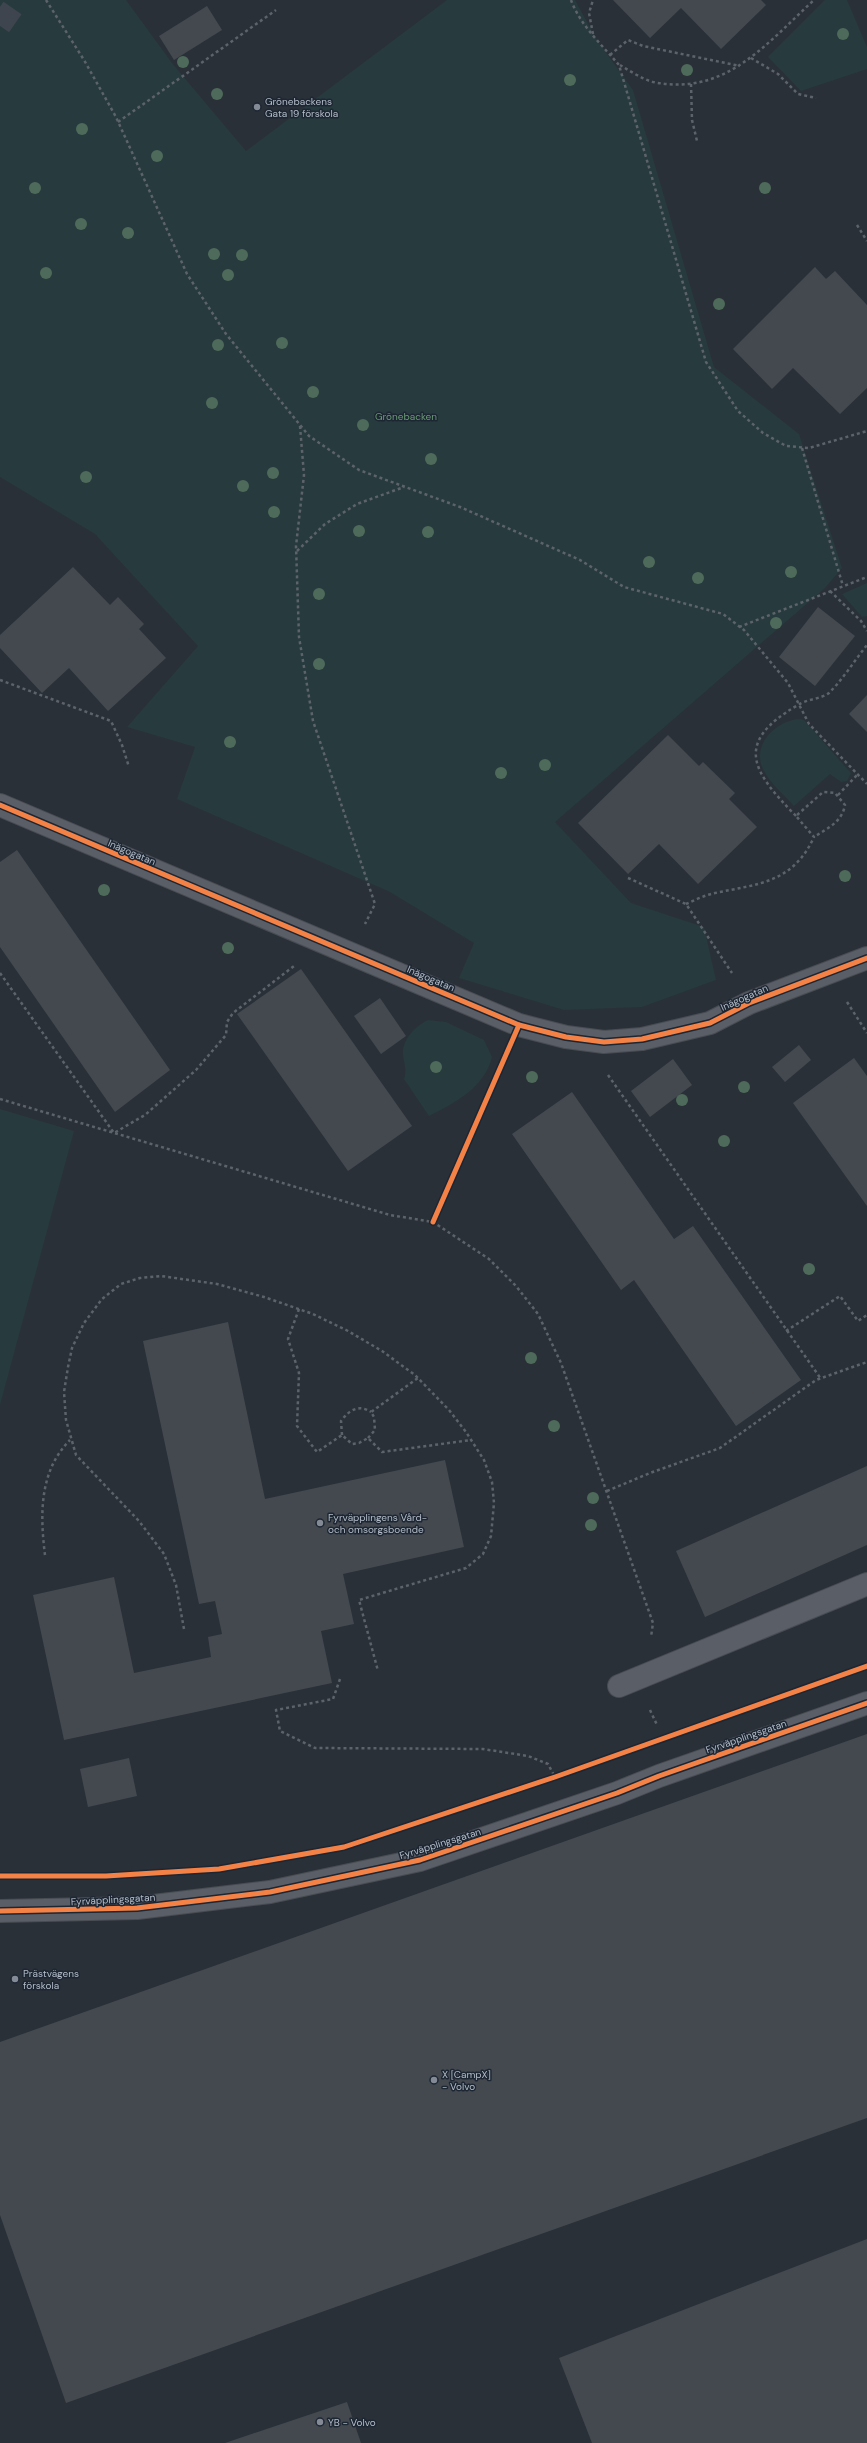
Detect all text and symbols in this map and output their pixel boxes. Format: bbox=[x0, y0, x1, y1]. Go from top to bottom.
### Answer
place label: Grönebackens Gata 19 förskola bbox=[265, 95, 338, 120]
marker: Grönebackens Gata 19 förskola bbox=[252, 102, 262, 112]
park label: Grönebacken bbox=[375, 410, 437, 423]
street label: Inägogatan bbox=[106, 837, 158, 868]
street label: Inägogatan bbox=[405, 963, 457, 994]
street label: Inägogatan bbox=[718, 981, 770, 1014]
place label: Fyrväpplingens Vård- och omsorgsboende bbox=[328, 1511, 427, 1536]
marker: Fyrväpplingens Vård- och omsorgsboende bbox=[315, 1518, 325, 1528]
street label: Fyrväpplingsgatan bbox=[704, 1716, 788, 1756]
street label: Fyrväpplingsgatan bbox=[398, 1825, 483, 1862]
street label: Fyrväpplingsgatan bbox=[70, 1891, 156, 1908]
place label: Prästvägens förskola bbox=[23, 1967, 79, 1992]
marker: Prästvägens förskola bbox=[10, 1974, 20, 1984]
place label: X [CampX] - Volvo bbox=[442, 2068, 491, 2093]
marker: X [CampX] - Volvo bbox=[429, 2075, 439, 2085]
place label: YB - Volvo bbox=[328, 2416, 376, 2429]
marker: YB - Volvo bbox=[315, 2417, 325, 2427]

